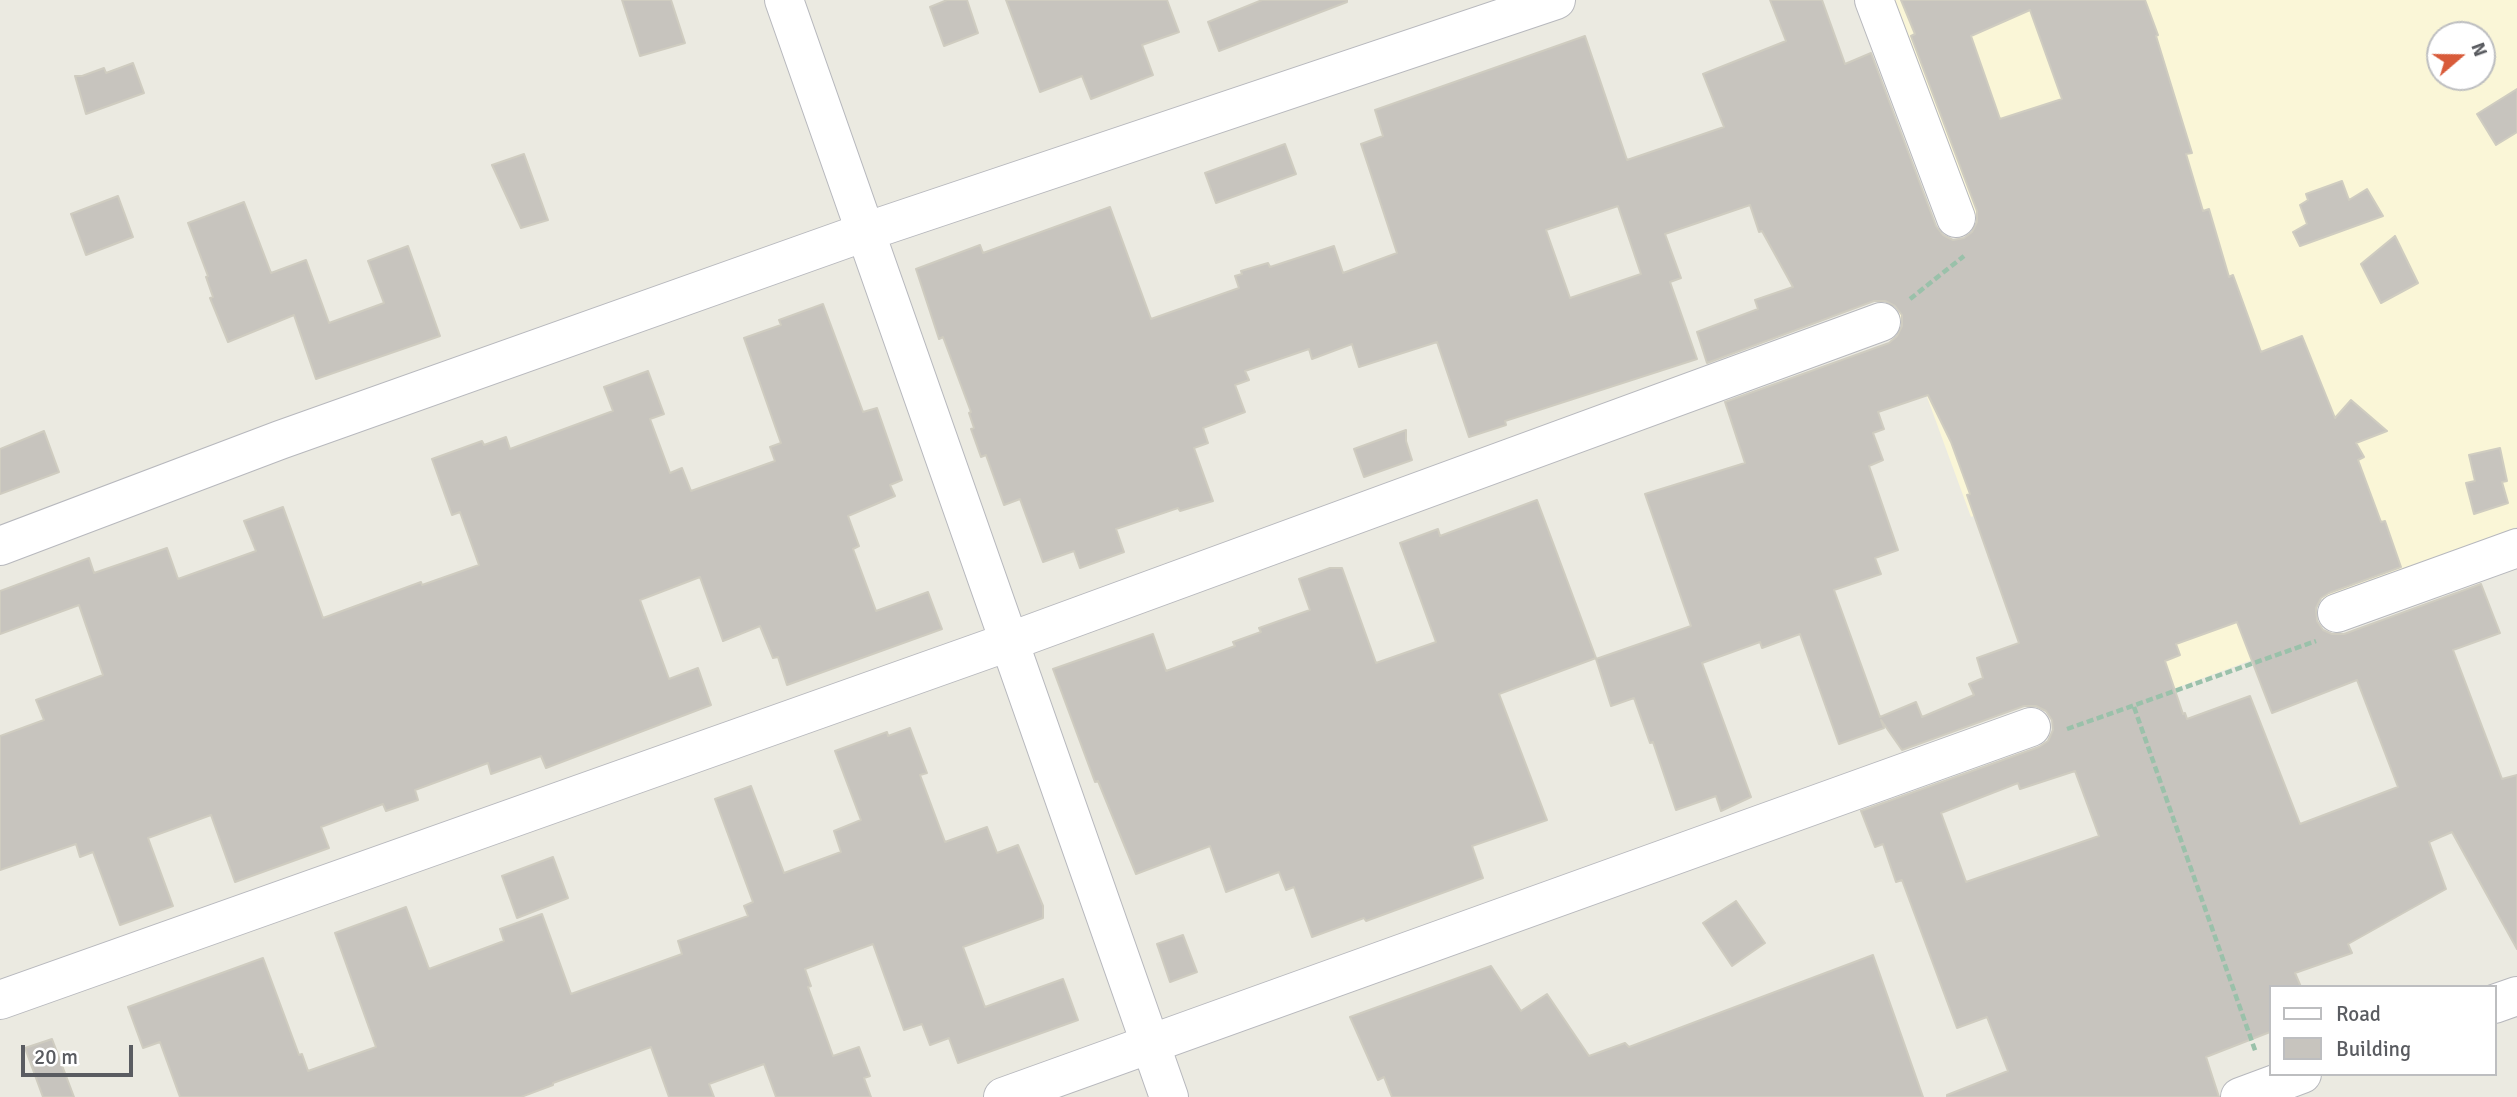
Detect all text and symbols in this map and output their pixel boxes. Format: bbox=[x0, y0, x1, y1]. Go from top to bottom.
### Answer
north arrow bbox=[2426, 21, 2496, 91]
text: N bbox=[2465, 39, 2492, 60]
legend bbox=[2268, 985, 2496, 1076]
text: Road bbox=[2336, 1001, 2381, 1027]
scale bar bbox=[24, 1030, 136, 1074]
text: Building bbox=[2336, 1036, 2411, 1062]
text: 20 m bbox=[34, 1044, 78, 1070]

